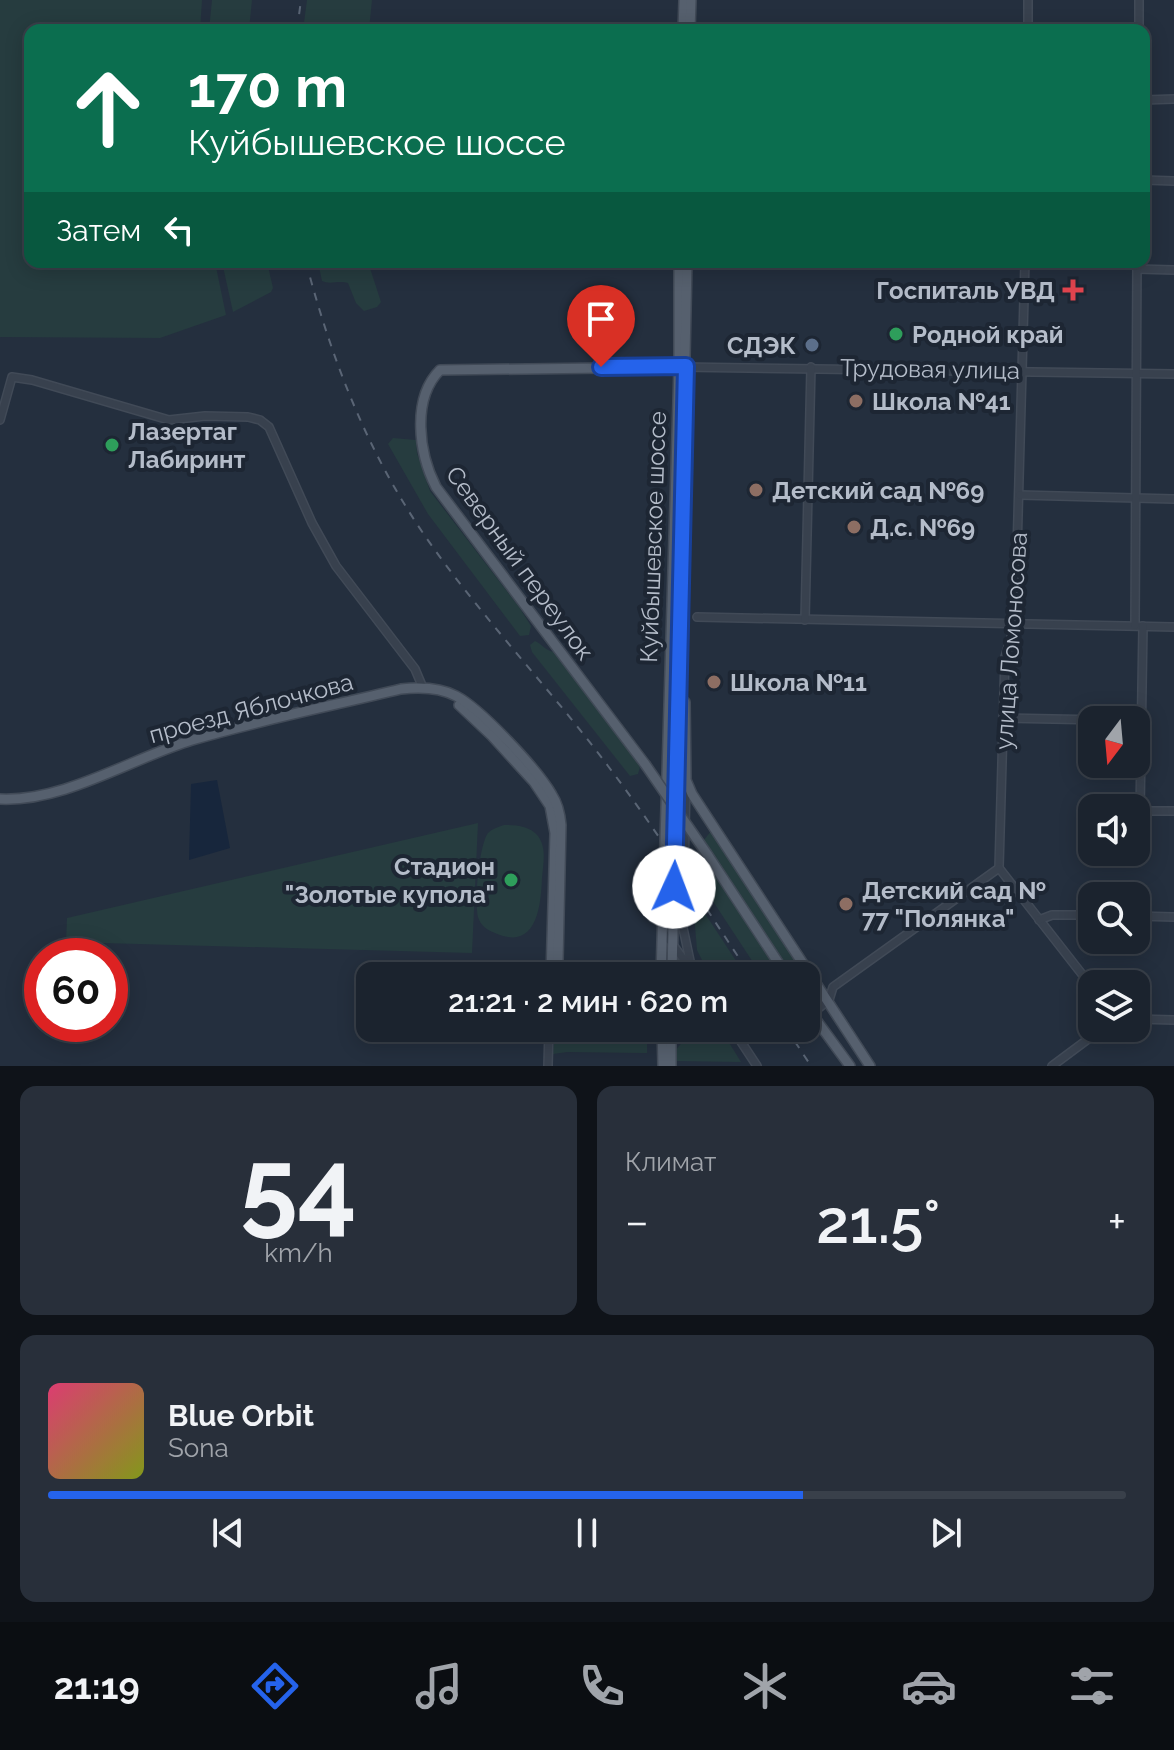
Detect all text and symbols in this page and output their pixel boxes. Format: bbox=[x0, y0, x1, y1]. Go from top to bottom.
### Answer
text: 170 m bbox=[188, 54, 347, 120]
icon: ahead bbox=[56, 56, 160, 160]
text: Куйбышевское шоссе bbox=[188, 121, 566, 163]
icon: left bbox=[157, 208, 201, 252]
text: Затем bbox=[56, 213, 141, 248]
place label: Госпиталь УВД bbox=[876, 276, 1055, 305]
marker: Госпиталь УВД bbox=[1062, 279, 1084, 301]
pin bbox=[567, 285, 635, 367]
icon: arrive bbox=[579, 297, 623, 341]
place label: Родной край bbox=[912, 320, 1064, 349]
marker: Родной край bbox=[887, 325, 905, 343]
place label: СДЭК bbox=[727, 331, 796, 360]
marker: СДЭК bbox=[803, 336, 821, 354]
street label: Трудовая улица bbox=[840, 353, 1020, 385]
place label: Школа №41 bbox=[872, 387, 1011, 416]
marker: Школа №41 bbox=[847, 392, 865, 410]
street label: Куйбышевское шоссе bbox=[634, 411, 672, 663]
place label: Лазертаг Лабиринт bbox=[128, 417, 246, 474]
marker: Лазертаг Лабиринт bbox=[103, 436, 121, 454]
street label: Северный переулок bbox=[440, 460, 600, 666]
place label: Детский сад №69 bbox=[772, 476, 984, 505]
marker: Детский сад №69 bbox=[747, 481, 765, 499]
place label: Д.с. №69 bbox=[870, 513, 975, 542]
marker: Д.с. №69 bbox=[845, 518, 863, 536]
street label: улица Ломоносова bbox=[989, 531, 1033, 751]
street label: проезд Яблочкова bbox=[146, 667, 356, 749]
place label: Школа №11 bbox=[730, 668, 867, 697]
marker: Школа №11 bbox=[705, 673, 723, 691]
north arrow bbox=[1078, 706, 1150, 778]
map controls bbox=[1078, 706, 1150, 1042]
button: sound bbox=[1078, 794, 1150, 866]
position arrow bbox=[632, 845, 716, 929]
place label: Стадион "Золотые купола" bbox=[285, 852, 495, 909]
marker: Стадион "Золотые купола" bbox=[502, 871, 520, 889]
place label: Детский сад № 77 "Полянка" bbox=[862, 876, 1046, 933]
button: search bbox=[1078, 882, 1150, 954]
marker: Детский сад № 77 "Полянка" bbox=[837, 895, 855, 913]
speed limit sign: 60 bbox=[24, 938, 128, 1042]
button: layers bbox=[1078, 970, 1150, 1042]
text: 21:21 · 2 мин · 620 m bbox=[448, 984, 728, 1019]
text: 54 bbox=[240, 1125, 357, 1247]
text: Климат bbox=[625, 1147, 716, 1177]
text: 21.5° bbox=[816, 1187, 940, 1257]
text: − bbox=[625, 1196, 649, 1247]
text: + bbox=[1108, 1196, 1126, 1247]
text: km/h bbox=[264, 1238, 333, 1268]
text: Blue Orbit bbox=[168, 1398, 314, 1433]
text: Sona bbox=[168, 1433, 229, 1463]
icon: previous bbox=[206, 1511, 250, 1555]
icon: pause bbox=[565, 1511, 609, 1555]
icon: next bbox=[924, 1511, 968, 1555]
icon: directions bbox=[247, 1658, 303, 1714]
icon: music bbox=[411, 1658, 467, 1714]
icon: phone bbox=[574, 1658, 630, 1714]
icon: climate bbox=[737, 1658, 793, 1714]
icon: car bbox=[901, 1658, 957, 1714]
icon: filters bbox=[1064, 1658, 1120, 1714]
text: 21:19 bbox=[54, 1665, 140, 1707]

